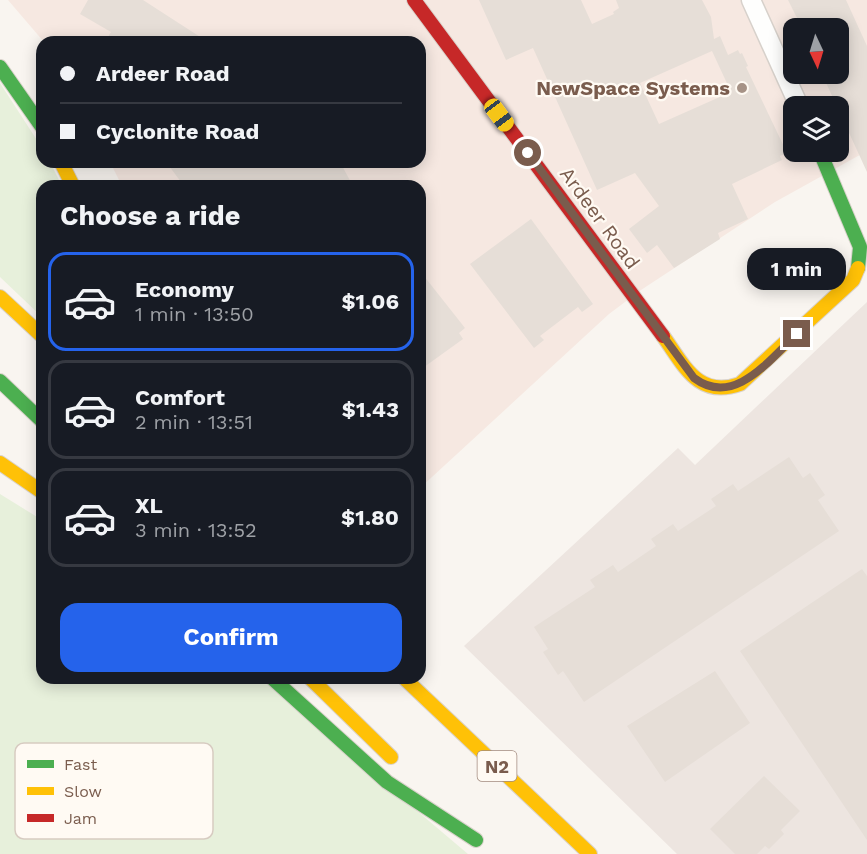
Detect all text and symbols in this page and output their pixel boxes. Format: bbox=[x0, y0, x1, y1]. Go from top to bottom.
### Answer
north arrow bbox=[783, 18, 849, 84]
map controls bbox=[783, 18, 849, 162]
text: Ardeer Road bbox=[96, 61, 229, 86]
place label: NewSpace Systems bbox=[536, 76, 730, 100]
marker: NewSpace Systems bbox=[735, 81, 749, 95]
car bbox=[481, 95, 517, 135]
button: layers bbox=[783, 96, 849, 162]
text: Cyclonite Road bbox=[96, 119, 259, 144]
route start bbox=[514, 139, 541, 166]
street label: Ardeer Road bbox=[555, 162, 645, 274]
text: Choose a ride bbox=[60, 200, 240, 232]
callout: 1 min bbox=[748, 247, 846, 289]
text: 1 min bbox=[771, 257, 822, 281]
icon: car bbox=[63, 275, 117, 329]
text: Economy bbox=[135, 277, 234, 302]
text: $1.06 bbox=[342, 289, 399, 314]
text: 1 min · 13:50 bbox=[135, 302, 254, 326]
route end bbox=[783, 320, 810, 347]
icon: car bbox=[63, 383, 117, 437]
text: Comfort bbox=[135, 385, 225, 410]
text: $1.43 bbox=[342, 397, 399, 422]
text: 2 min · 13:51 bbox=[135, 410, 253, 434]
icon: car bbox=[63, 491, 117, 545]
text: XL bbox=[135, 493, 163, 518]
text: $1.80 bbox=[341, 505, 399, 530]
text: 3 min · 13:52 bbox=[135, 518, 257, 542]
button: Confirm bbox=[60, 603, 402, 672]
legend bbox=[15, 743, 213, 839]
road number: N2 bbox=[478, 751, 516, 781]
text: Fast bbox=[64, 755, 97, 774]
text: Slow bbox=[64, 782, 102, 801]
text: Jam bbox=[64, 809, 97, 828]

